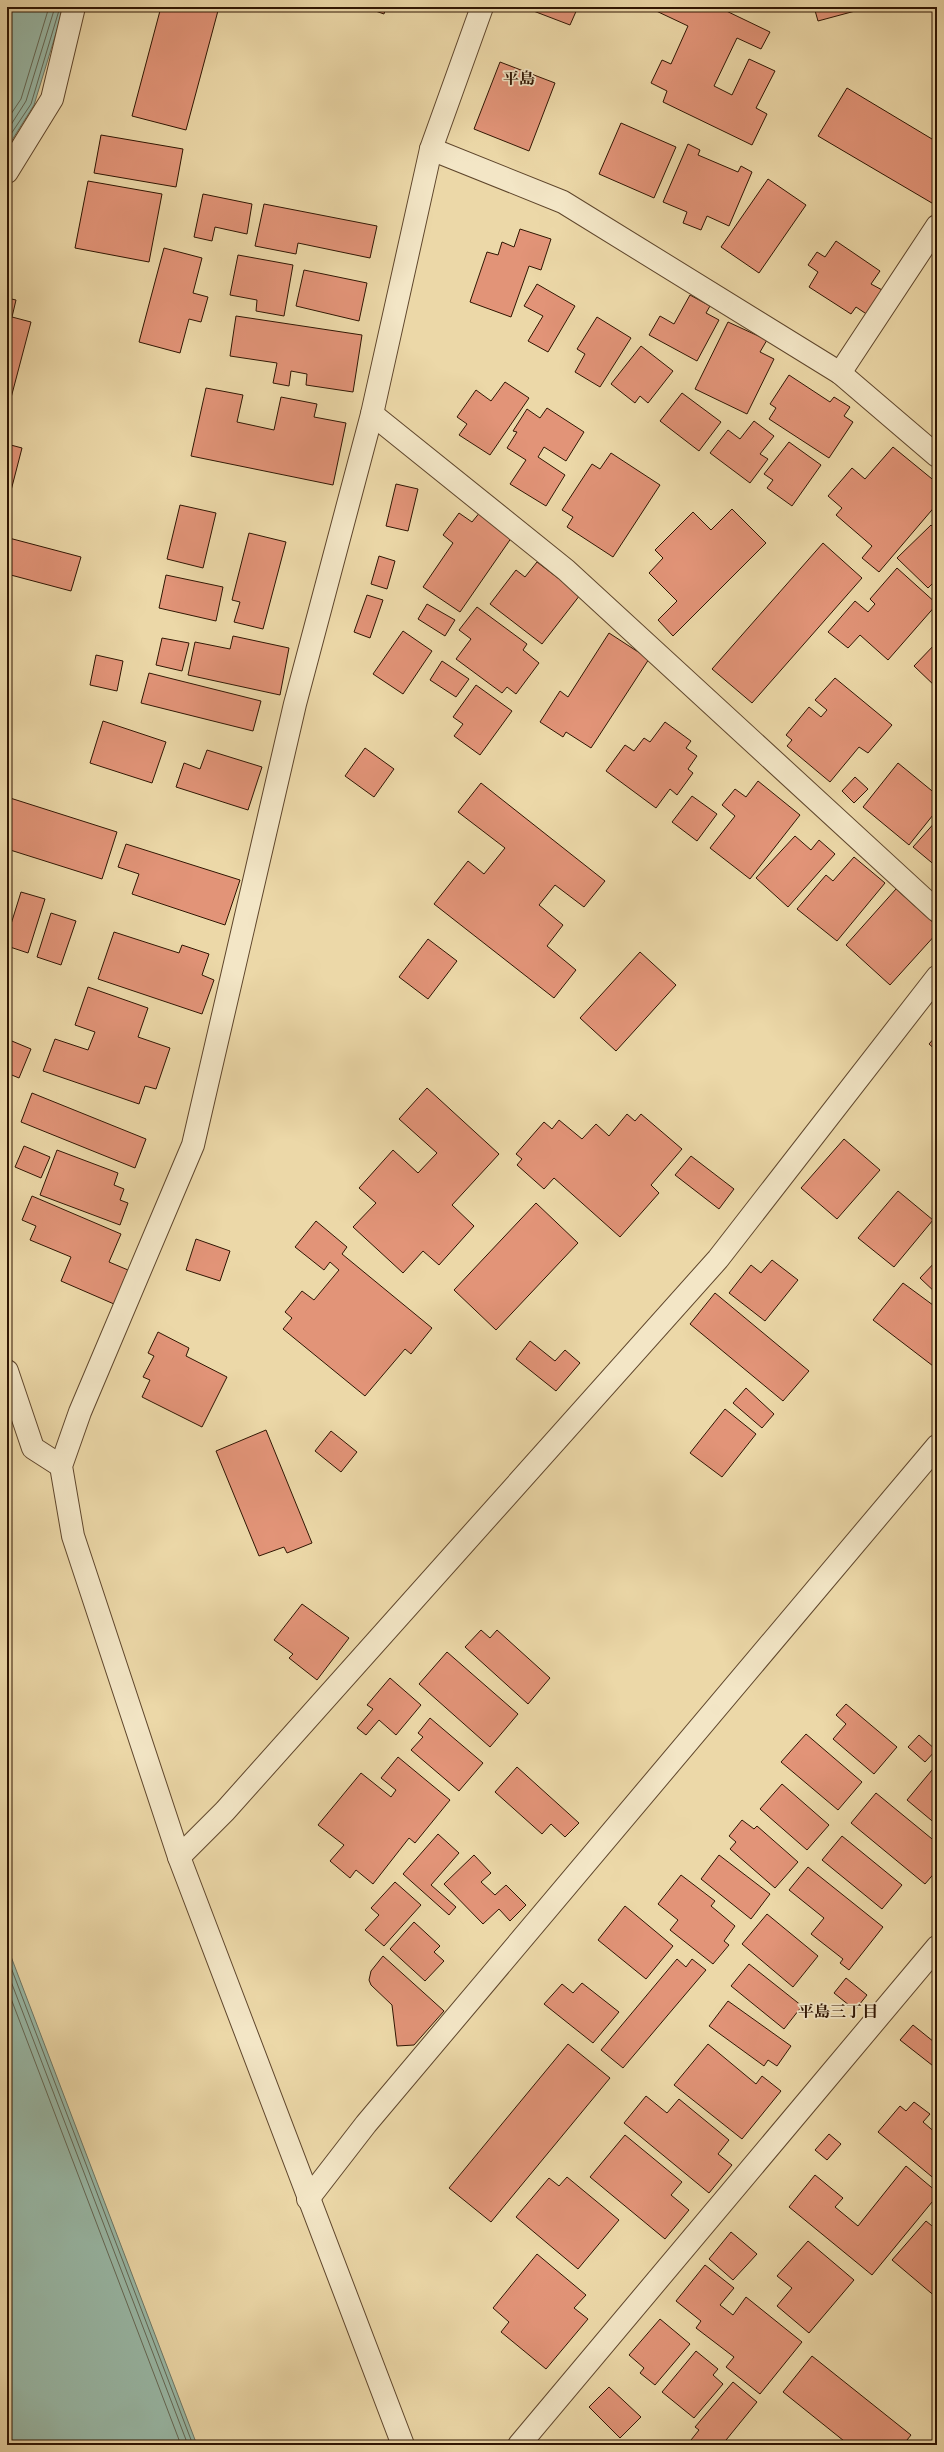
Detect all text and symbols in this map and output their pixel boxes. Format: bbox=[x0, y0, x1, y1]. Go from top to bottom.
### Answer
district label: 平島 bbox=[503, 69, 535, 88]
district label: 平島三丁目 bbox=[798, 2002, 878, 2021]

